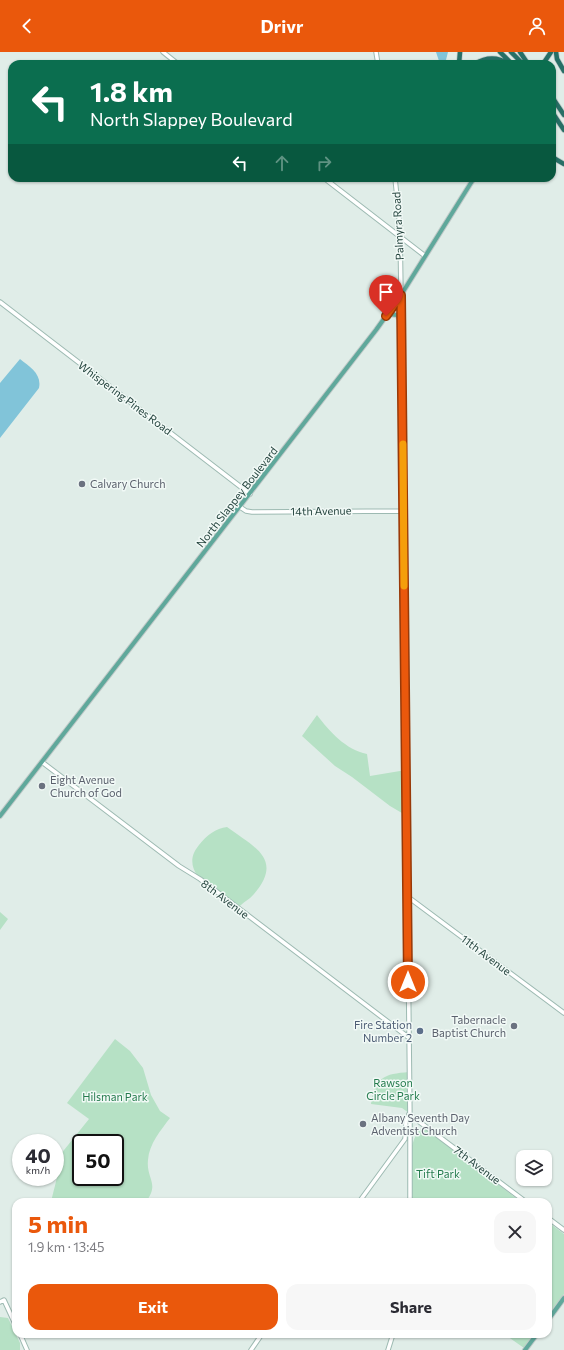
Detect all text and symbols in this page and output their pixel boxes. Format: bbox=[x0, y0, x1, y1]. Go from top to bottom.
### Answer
icon: back bbox=[16, 15, 38, 37]
text: Drivr bbox=[261, 15, 303, 37]
icon: person bbox=[526, 15, 548, 37]
text: 1.8 km bbox=[90, 74, 173, 108]
icon: left bbox=[24, 76, 76, 128]
text: North Slappey Boulevard bbox=[90, 108, 293, 130]
icon: left bbox=[229, 152, 251, 174]
icon: ahead bbox=[271, 152, 293, 174]
icon: right bbox=[313, 152, 335, 174]
street label: Palmyra Road bbox=[389, 192, 406, 261]
pin bbox=[369, 275, 403, 316]
icon: arrive bbox=[375, 281, 397, 303]
street label: Whispering Pines Road bbox=[76, 358, 175, 437]
street label: North Slappey Boulevard bbox=[193, 444, 280, 549]
place label: Calvary Church bbox=[90, 477, 166, 490]
marker: Calvary Church bbox=[77, 479, 87, 489]
street label: 14th Avenue bbox=[290, 503, 352, 518]
place label: Eight Avenue Church of God bbox=[50, 773, 122, 799]
marker: Eight Avenue Church of God bbox=[37, 781, 47, 791]
street label: 8th Avenue bbox=[199, 876, 252, 921]
street label: 11th Avenue bbox=[459, 932, 514, 978]
position arrow bbox=[387, 961, 429, 1003]
place label: Tabernacle Baptist Church bbox=[432, 1013, 506, 1039]
place label: Fire Station Number 2 bbox=[354, 1018, 412, 1044]
marker: Tabernacle Baptist Church bbox=[509, 1021, 519, 1031]
marker: Fire Station Number 2 bbox=[415, 1026, 425, 1036]
park label: Rawson Circle Park bbox=[366, 1076, 420, 1102]
park label: Hilsman Park bbox=[82, 1090, 148, 1103]
place label: Albany Seventh Day Adventist Church bbox=[371, 1111, 470, 1137]
marker: Albany Seventh Day Adventist Church bbox=[358, 1119, 368, 1129]
speed limit sign: 50 bbox=[72, 1134, 124, 1186]
text: 40 bbox=[25, 1143, 51, 1167]
street label: 7th Avenue bbox=[451, 1143, 503, 1187]
map controls bbox=[516, 1150, 552, 1186]
button: layers bbox=[516, 1150, 552, 1186]
text: km/h bbox=[26, 1164, 50, 1176]
park label: Tift Park bbox=[416, 1167, 460, 1180]
text: 5 min bbox=[28, 1209, 88, 1238]
button: close bbox=[494, 1211, 536, 1253]
text: 1.9 km · 13:45 bbox=[28, 1239, 105, 1255]
button: Exit bbox=[28, 1284, 278, 1330]
button: Share bbox=[286, 1284, 536, 1330]

